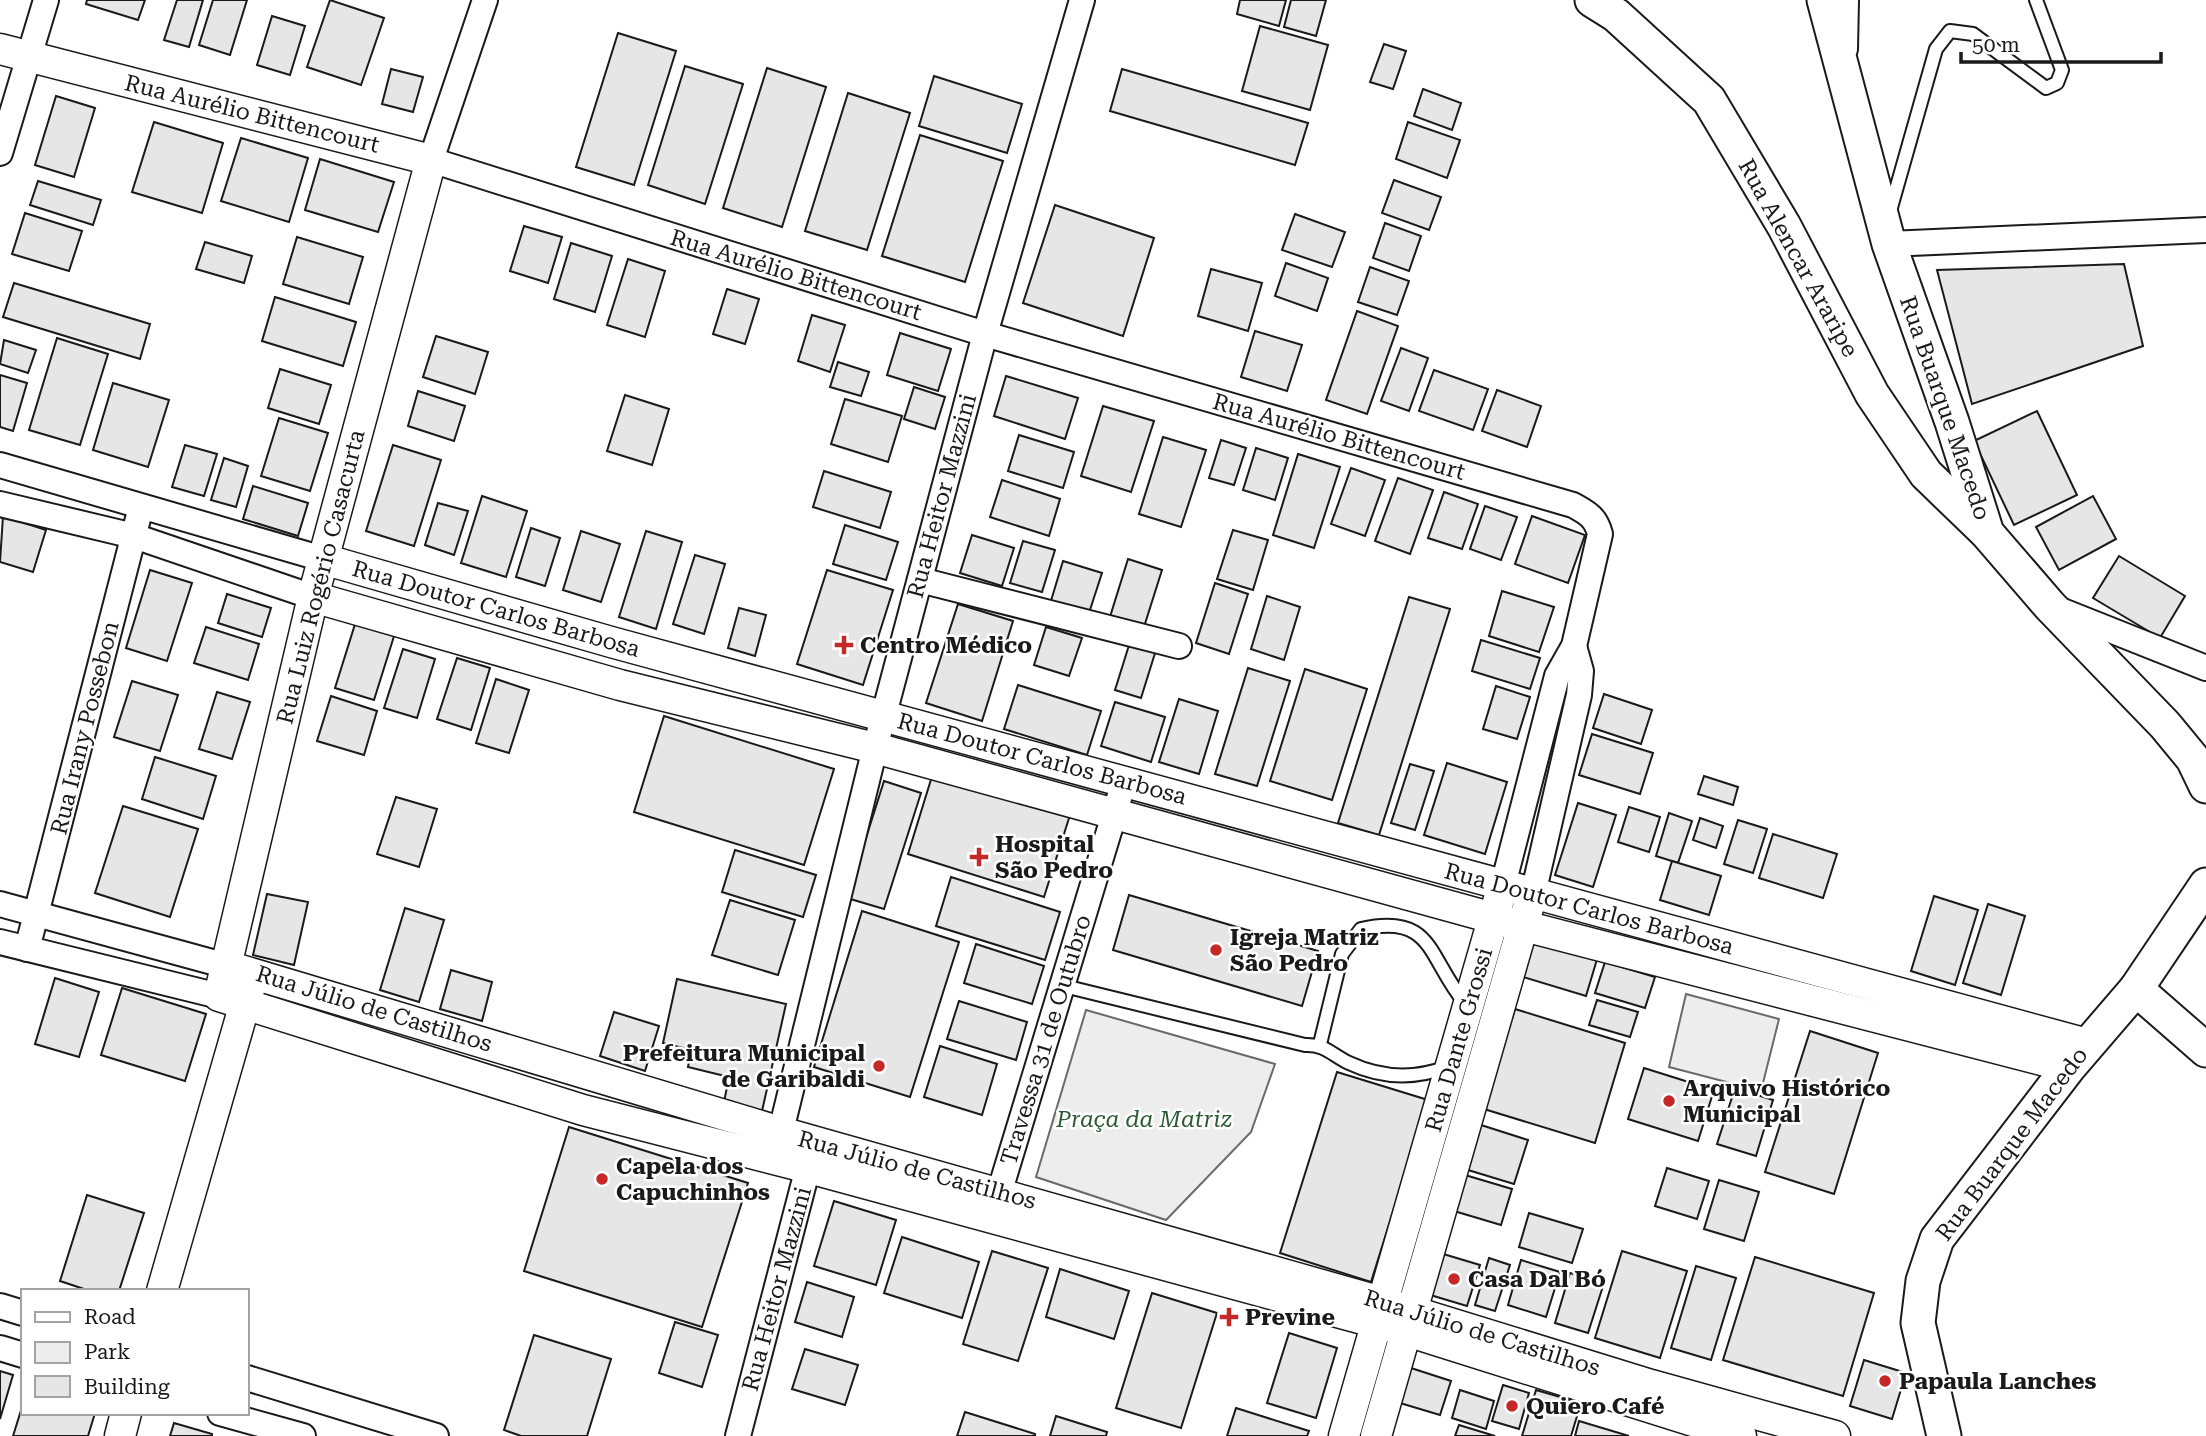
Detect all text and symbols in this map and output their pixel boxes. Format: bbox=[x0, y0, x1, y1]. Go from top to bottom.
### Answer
scale bar bbox=[1961, 21, 2160, 65]
text: 50 m bbox=[1972, 33, 2020, 57]
street label: Rua Aurélio Bittencourt bbox=[122, 69, 382, 159]
street label: Rua Alencar Araripe bbox=[1732, 154, 1864, 362]
street label: Rua Aurélio Bittencourt bbox=[667, 224, 925, 326]
street label: Rua Buarque Macedo bbox=[1894, 292, 1996, 524]
street label: Rua Aurélio Bittencourt bbox=[1210, 388, 1469, 486]
street label: Rua Heitor Mazzini bbox=[902, 391, 982, 601]
street label: Rua Luiz Rogério Casacurta bbox=[271, 427, 371, 727]
street label: Rua Doutor Carlos Barbosa bbox=[349, 555, 643, 663]
street label: Rua Irany Possebon bbox=[45, 618, 125, 837]
place label: Centro Médico bbox=[860, 632, 1032, 659]
marker: Centro Médico bbox=[834, 635, 854, 655]
street label: Rua Doutor Carlos Barbosa bbox=[895, 707, 1190, 811]
place label: Hospital São Pedro bbox=[995, 831, 1113, 884]
marker: Hospital São Pedro bbox=[969, 847, 989, 867]
street label: Rua Doutor Carlos Barbosa bbox=[1442, 857, 1737, 961]
street label: Travessa 31 de Outubro bbox=[995, 912, 1097, 1168]
place label: Igreja Matriz São Pedro bbox=[1230, 924, 1379, 977]
marker: Igreja Matriz São Pedro bbox=[1208, 942, 1224, 958]
street label: Rua Dante Grossi bbox=[1420, 945, 1498, 1135]
street label: Rua Júlio de Castilhos bbox=[253, 960, 495, 1058]
place label: Prefeitura Municipal de Garibaldi bbox=[623, 1040, 865, 1093]
street label: Rua Buarque Macedo bbox=[1930, 1042, 2094, 1246]
marker: Prefeitura Municipal de Garibaldi bbox=[871, 1058, 887, 1074]
place label: Arquivo Histórico Municipal bbox=[1683, 1075, 1890, 1128]
marker: Arquivo Histórico Municipal bbox=[1661, 1093, 1677, 1109]
park label: Praça da Matriz bbox=[1055, 1106, 1232, 1133]
street label: Rua Júlio de Castilhos bbox=[795, 1125, 1039, 1215]
place label: Capela dos Capuchinhos bbox=[616, 1153, 770, 1206]
marker: Capela dos Capuchinhos bbox=[594, 1171, 610, 1187]
street label: Rua Heitor Mazzini bbox=[737, 1184, 817, 1394]
place label: Casa Dal Bó bbox=[1468, 1266, 1606, 1293]
marker: Casa Dal Bó bbox=[1446, 1271, 1462, 1287]
street label: Rua Júlio de Castilhos bbox=[1361, 1284, 1603, 1382]
legend bbox=[21, 1289, 248, 1415]
place label: Previne bbox=[1245, 1304, 1335, 1331]
text: Road bbox=[84, 1305, 136, 1329]
marker: Previne bbox=[1219, 1307, 1239, 1327]
text: Park bbox=[84, 1340, 130, 1364]
place label: Papaula Lanches bbox=[1899, 1368, 2097, 1395]
marker: Papaula Lanches bbox=[1877, 1373, 1893, 1389]
text: Building bbox=[84, 1375, 170, 1399]
place label: Quiero Café bbox=[1526, 1393, 1664, 1420]
marker: Quiero Café bbox=[1504, 1398, 1520, 1414]

